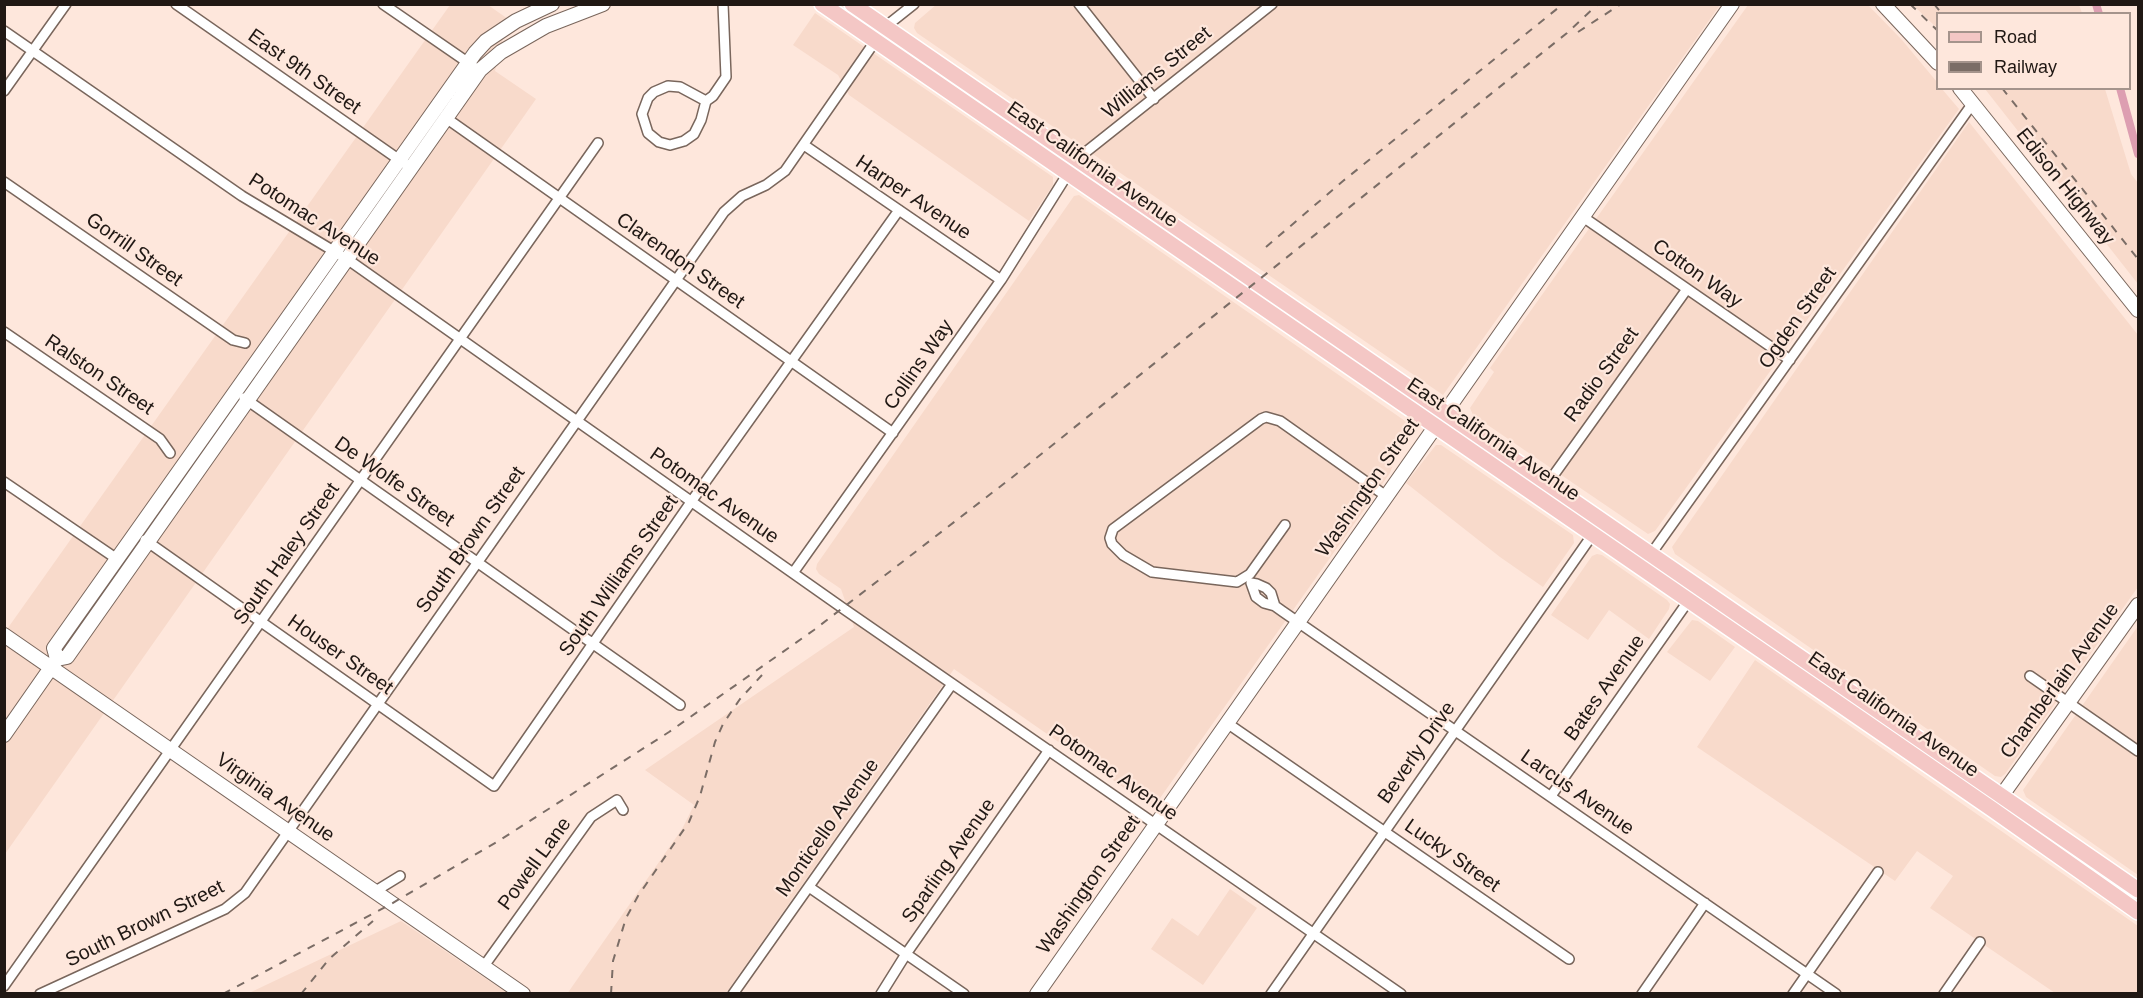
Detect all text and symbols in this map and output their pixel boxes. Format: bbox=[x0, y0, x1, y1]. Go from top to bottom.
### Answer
legend bbox=[1936, 12, 2131, 90]
street label: Williams Street bbox=[1098, 22, 1216, 124]
street label: East 9th Street bbox=[243, 24, 365, 120]
text: Road bbox=[1994, 27, 2037, 47]
text: Railway bbox=[1994, 57, 2057, 77]
street label: East California Avenue bbox=[1002, 97, 1182, 233]
street label: Edison Highway bbox=[2011, 124, 2119, 250]
street label: Harper Avenue bbox=[851, 151, 975, 245]
street label: Potomac Avenue bbox=[244, 169, 384, 271]
street label: Gorrill Street bbox=[81, 208, 187, 292]
street label: Clarendon Street bbox=[611, 208, 749, 314]
street label: Cotton Way bbox=[1648, 234, 1746, 314]
street label: Ogden Street bbox=[1754, 262, 1842, 374]
street label: Collins Way bbox=[879, 315, 959, 415]
street label: Radio Street bbox=[1560, 323, 1644, 427]
street label: Ralston Street bbox=[40, 330, 158, 420]
street label: East California Avenue bbox=[1402, 373, 1584, 507]
street label: Washington Street bbox=[1311, 414, 1425, 562]
street label: De Wolfe Street bbox=[329, 432, 459, 532]
street label: Potomac Avenue bbox=[645, 443, 783, 549]
street label: South Brown Street bbox=[411, 462, 531, 618]
street label: South Haley Street bbox=[229, 478, 345, 630]
street label: South Williams Street bbox=[554, 491, 684, 661]
street label: Chamberlain Avenue bbox=[1996, 599, 2124, 763]
street label: Houser Street bbox=[283, 610, 397, 700]
street label: Bates Avenue bbox=[1560, 630, 1650, 746]
street label: East California Avenue bbox=[1803, 647, 1983, 783]
street label: Beverly Drive bbox=[1373, 697, 1461, 809]
street label: Potomac Avenue bbox=[1044, 720, 1182, 826]
street label: Larcus Avenue bbox=[1516, 745, 1638, 841]
street label: Virginia Avenue bbox=[211, 748, 339, 848]
street label: Monticello Avenue bbox=[771, 754, 885, 902]
street label: Sparling Avenue bbox=[897, 794, 1001, 928]
street label: Washington Street bbox=[1032, 811, 1146, 959]
street label: Powell Lane bbox=[493, 813, 577, 915]
street label: Lucky Street bbox=[1400, 814, 1504, 898]
street label: South Brown Street bbox=[62, 875, 228, 973]

